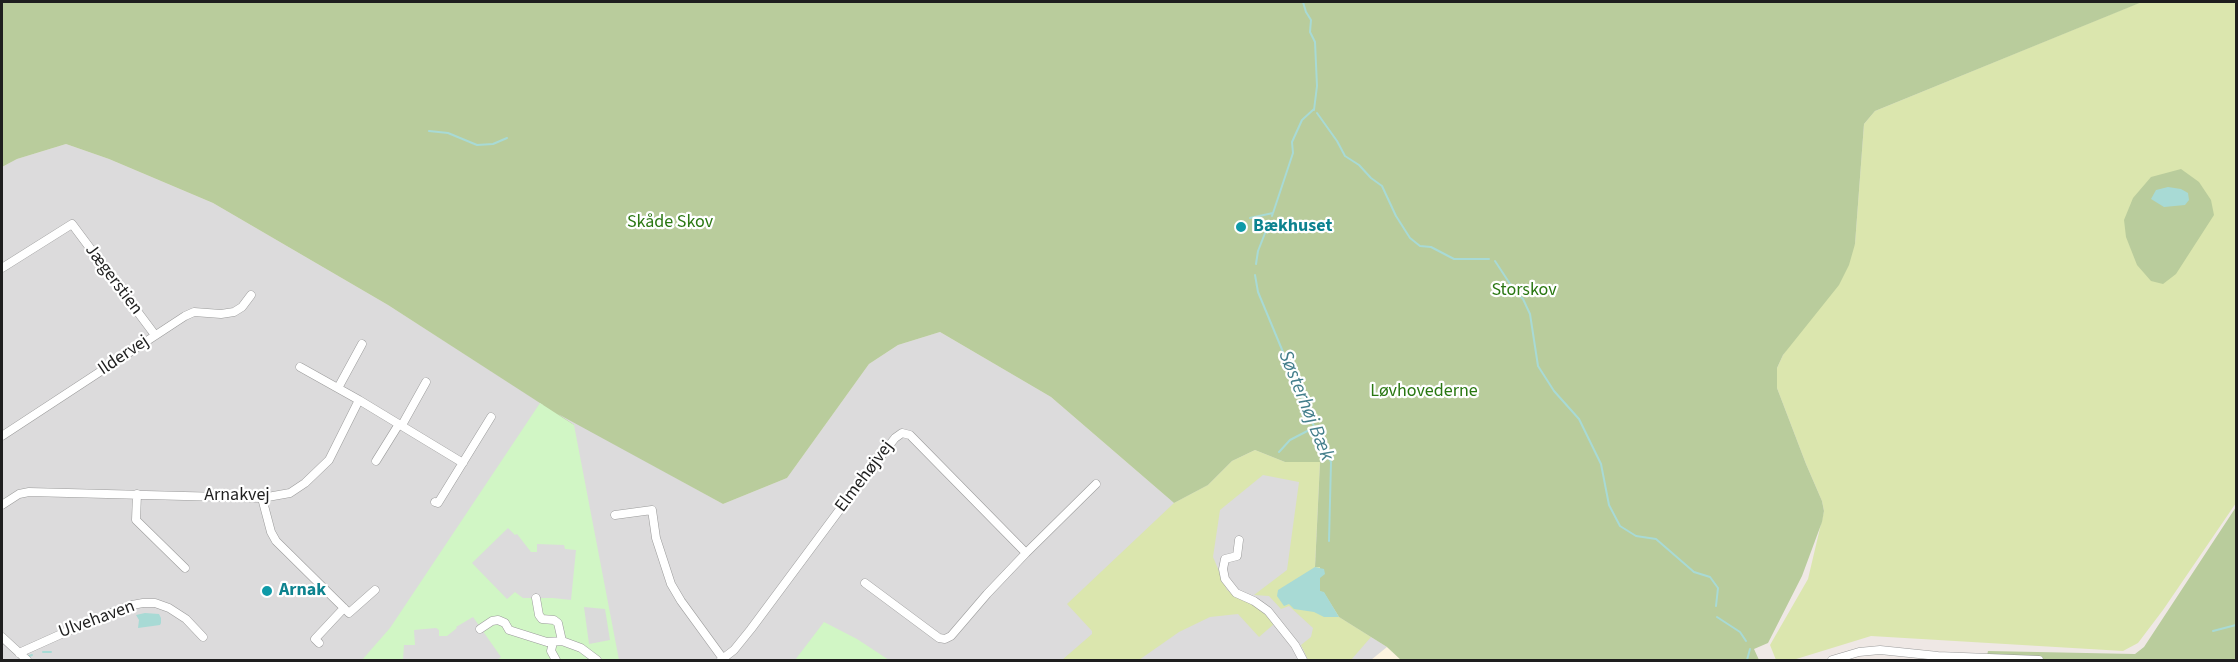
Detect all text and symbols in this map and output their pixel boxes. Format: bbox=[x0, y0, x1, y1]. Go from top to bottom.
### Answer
park label: Skåde Skov bbox=[627, 212, 713, 234]
place label: Bækhuset bbox=[1253, 216, 1332, 238]
marker: Bækhuset bbox=[1234, 220, 1248, 234]
street label: Jægerstien bbox=[79, 240, 147, 320]
park label: Storskov bbox=[1491, 280, 1557, 302]
street label: Ildervej bbox=[94, 331, 154, 381]
water label: Søsterhøj Bæk bbox=[1272, 347, 1338, 465]
park label: Løvhovederne bbox=[1370, 381, 1478, 403]
street label: Elmehøjvej bbox=[831, 437, 899, 517]
street label: Arnakvej bbox=[204, 485, 270, 507]
place label: Arnak bbox=[279, 580, 326, 602]
marker: Arnak bbox=[260, 584, 274, 598]
street label: Ulvehaven bbox=[56, 596, 138, 644]

